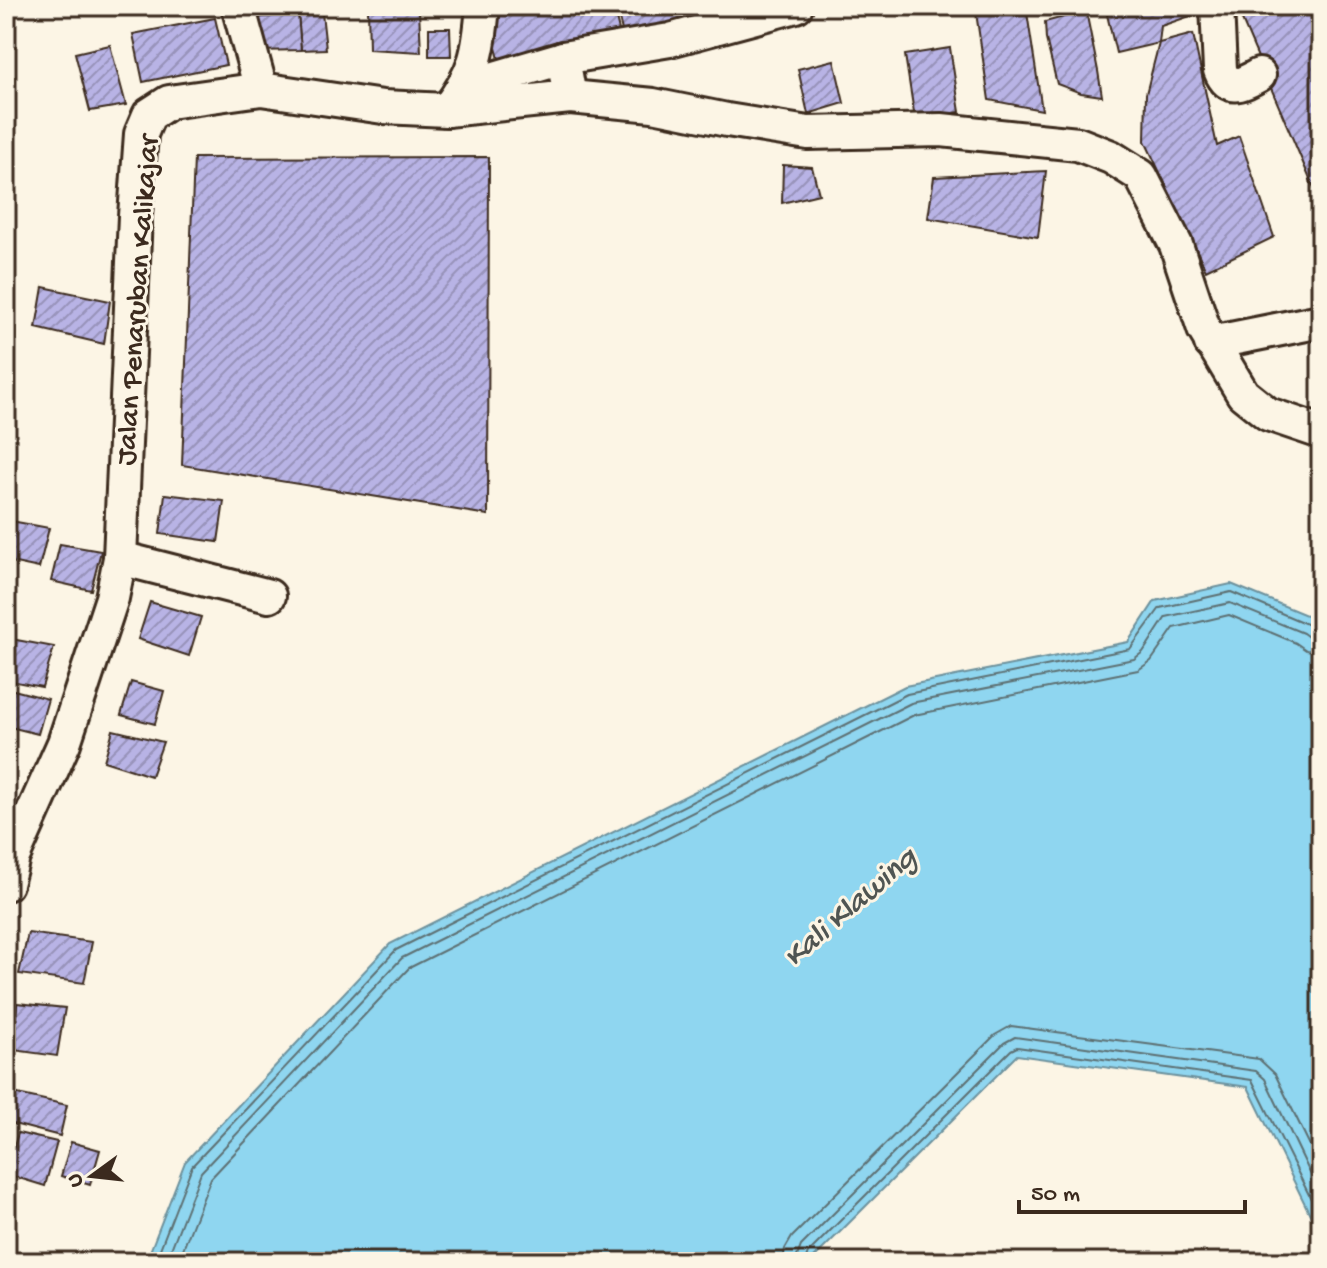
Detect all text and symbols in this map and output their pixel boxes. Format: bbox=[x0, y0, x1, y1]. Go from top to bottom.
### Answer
street label: Jalan Penaruban Kalikajar bbox=[110, 132, 169, 467]
water label: Kali Klawing bbox=[777, 839, 927, 977]
north arrow bbox=[52, 1136, 132, 1216]
scale bar bbox=[1019, 1164, 1245, 1214]
text: U bbox=[62, 1170, 91, 1190]
text: 50 m bbox=[1031, 1181, 1080, 1210]

